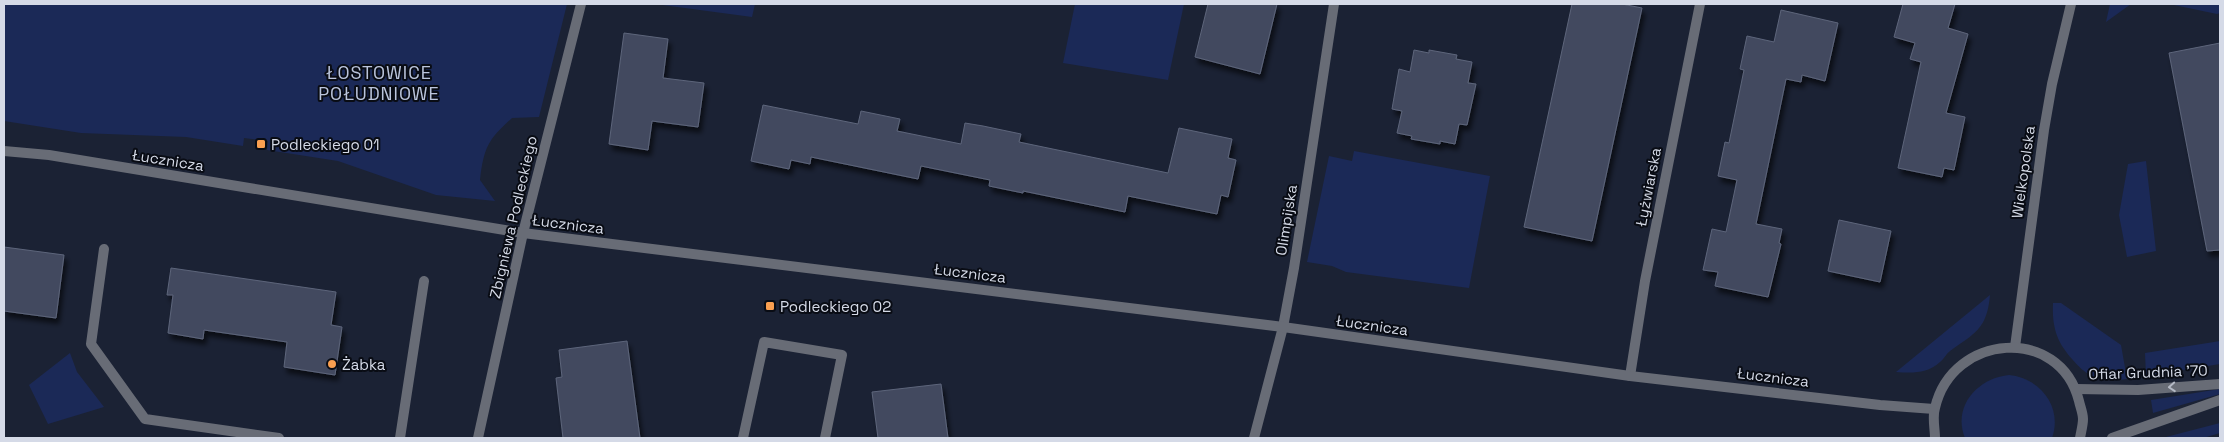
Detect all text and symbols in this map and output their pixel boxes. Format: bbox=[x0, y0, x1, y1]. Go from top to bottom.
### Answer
district label: ŁOSTOWICE POŁUDNIOWE bbox=[318, 61, 440, 105]
street label: Wielkopolska bbox=[2007, 124, 2039, 220]
street label: Zbigniewa Podleckiego bbox=[485, 134, 541, 300]
place label: Podleckiego 01 bbox=[271, 135, 380, 154]
marker: Podleckiego 01 bbox=[255, 138, 267, 150]
street label: Łucznicza bbox=[131, 145, 206, 175]
street label: Łyżwiarska bbox=[1631, 145, 1665, 228]
street label: Olimpijska bbox=[1271, 183, 1301, 257]
street label: Łucznicza bbox=[531, 210, 606, 238]
street label: Łucznicza bbox=[933, 259, 1008, 287]
place label: Podleckiego 02 bbox=[780, 297, 891, 316]
marker: Podleckiego 02 bbox=[764, 300, 776, 312]
street label: Łucznicza bbox=[1335, 311, 1410, 340]
place label: Żabka bbox=[342, 355, 386, 374]
marker: Żabka bbox=[326, 358, 338, 370]
street label: Ofiar Grudnia '70 bbox=[2088, 360, 2208, 384]
street label: Łucznicza bbox=[1736, 363, 1811, 391]
one-way arrow bbox=[2167, 382, 2175, 393]

